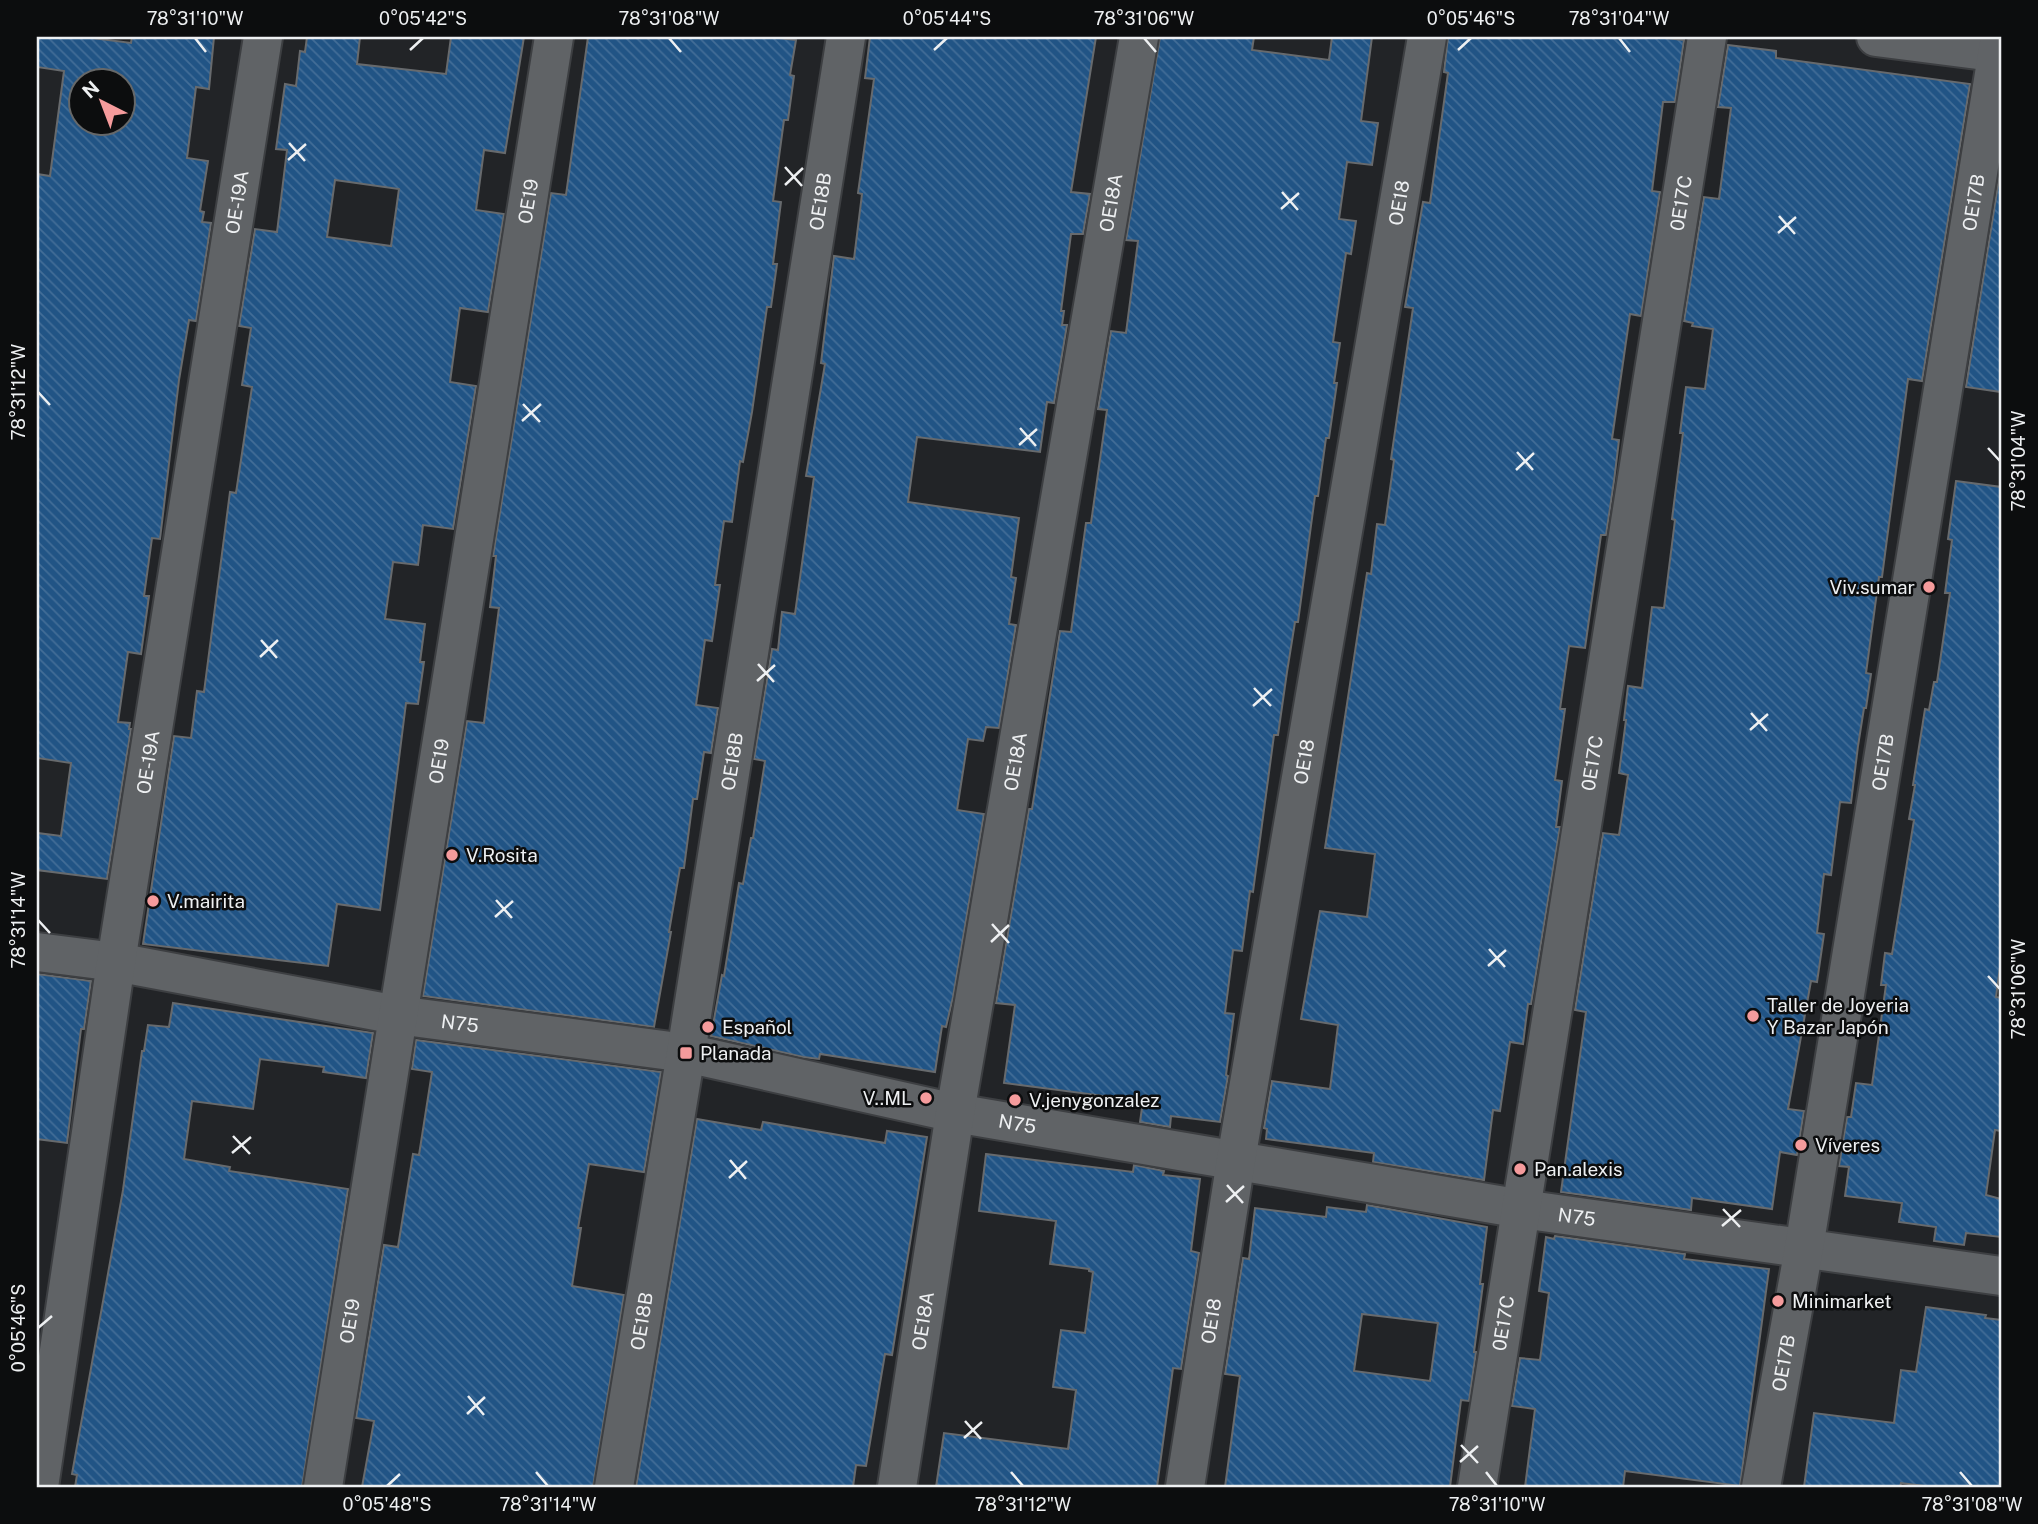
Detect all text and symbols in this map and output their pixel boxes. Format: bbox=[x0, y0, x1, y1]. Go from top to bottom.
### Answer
text: 78°31'10"W bbox=[147, 8, 243, 29]
text: 0°05'42"S bbox=[379, 8, 467, 29]
text: 78°31'08"W bbox=[619, 8, 719, 29]
text: 0°05'44"S bbox=[903, 8, 991, 29]
text: 78°31'06"W bbox=[1094, 8, 1194, 29]
text: 0°05'46"S bbox=[1427, 8, 1515, 29]
text: 78°31'04"W bbox=[1569, 8, 1669, 29]
north arrow bbox=[66, 66, 136, 136]
text: N bbox=[78, 76, 104, 103]
street label: OE-19A bbox=[221, 169, 253, 236]
street label: OE18B bbox=[805, 171, 836, 232]
street label: OE18A bbox=[1095, 172, 1127, 234]
street label: OE17B bbox=[1958, 172, 1989, 233]
street label: 0E17C bbox=[1665, 174, 1696, 232]
street label: OE19 bbox=[513, 177, 542, 225]
street label: OE18 bbox=[1384, 178, 1414, 227]
text: 78°31'12"W bbox=[8, 344, 29, 440]
text: 78°31'04"W bbox=[2008, 411, 2029, 511]
place label: Viv.sumar bbox=[1830, 576, 1915, 598]
marker: Viv.sumar bbox=[1921, 579, 1937, 595]
street label: OE-19A bbox=[132, 729, 164, 796]
street label: OE18A bbox=[999, 730, 1031, 793]
street label: OE18B bbox=[716, 731, 747, 792]
street label: OE17B bbox=[1867, 732, 1898, 792]
street label: 0E17C bbox=[1577, 734, 1607, 792]
street label: OE19 bbox=[424, 737, 453, 785]
street label: OE18 bbox=[1289, 737, 1318, 786]
place label: V.Rosita bbox=[466, 844, 538, 866]
marker: V.Rosita bbox=[444, 847, 460, 863]
text: 78°31'14"W bbox=[8, 871, 29, 969]
place label: V.mairita bbox=[167, 890, 245, 912]
marker: V.mairita bbox=[145, 893, 161, 909]
text: 78°31'06"W bbox=[2008, 939, 2029, 1039]
place label: Taller de Joyeria Y Bazar Japón bbox=[1767, 994, 1909, 1038]
marker: Taller de Joyeria Y Bazar Japón bbox=[1745, 1008, 1761, 1024]
street label: N75 bbox=[440, 1010, 480, 1037]
place label: Español bbox=[722, 1016, 792, 1038]
marker: Español bbox=[700, 1019, 716, 1035]
place label: Planada bbox=[700, 1042, 772, 1064]
marker: Planada bbox=[678, 1045, 694, 1061]
place label: V..ML bbox=[863, 1087, 912, 1109]
place label: V.jenygonzalez bbox=[1029, 1089, 1159, 1111]
marker: V..ML bbox=[918, 1090, 934, 1106]
marker: V.jenygonzalez bbox=[1007, 1092, 1023, 1108]
street label: N75 bbox=[997, 1110, 1038, 1138]
place label: Víveres bbox=[1815, 1134, 1880, 1156]
marker: Víveres bbox=[1793, 1137, 1809, 1153]
place label: Pan.alexis bbox=[1534, 1158, 1623, 1180]
marker: Pan.alexis bbox=[1512, 1161, 1528, 1177]
street label: N75 bbox=[1556, 1203, 1597, 1230]
text: 0°05'46"S bbox=[8, 1284, 29, 1372]
street label: OE18A bbox=[907, 1290, 938, 1352]
place label: Minimarket bbox=[1792, 1290, 1892, 1312]
street label: OE18B bbox=[626, 1291, 657, 1352]
marker: Minimarket bbox=[1770, 1293, 1786, 1309]
street label: 0E17C bbox=[1488, 1294, 1518, 1352]
street label: OE19 bbox=[335, 1297, 364, 1345]
street label: OE18 bbox=[1196, 1297, 1225, 1345]
street label: OE17B bbox=[1767, 1333, 1799, 1393]
text: 0°05'48"S bbox=[342, 1494, 432, 1515]
text: 78°31'14"W bbox=[499, 1494, 597, 1515]
text: 78°31'12"W bbox=[975, 1494, 1071, 1515]
text: 78°31'10"W bbox=[1449, 1494, 1545, 1515]
text: 78°31'08"W bbox=[1922, 1494, 2022, 1515]

